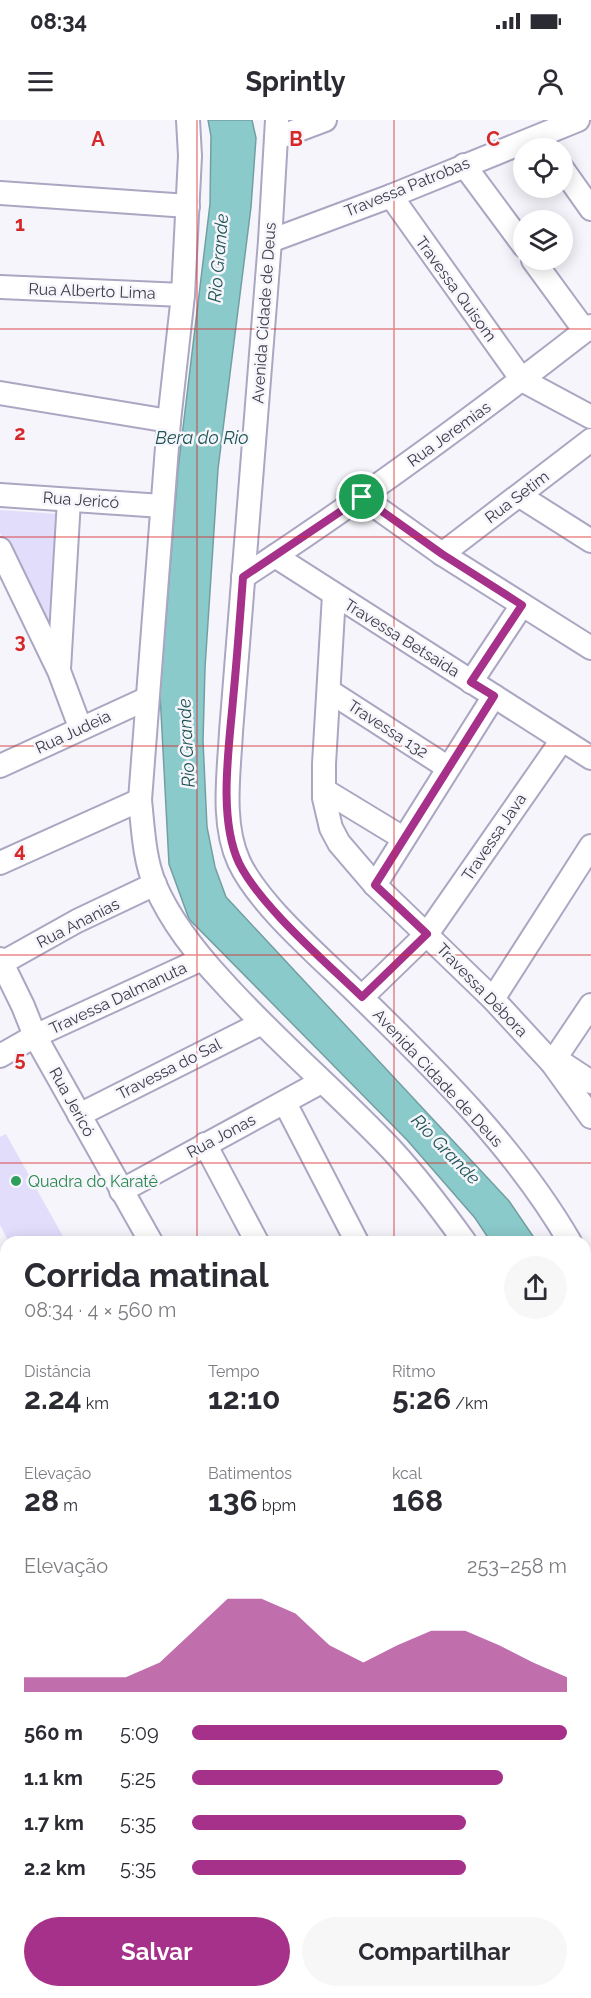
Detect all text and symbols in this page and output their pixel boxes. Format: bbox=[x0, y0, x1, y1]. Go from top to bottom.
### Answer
text: 08:34 bbox=[30, 8, 87, 34]
icon: menu bbox=[24, 65, 57, 98]
icon: person bbox=[534, 65, 567, 98]
text: Sprintly bbox=[245, 66, 346, 97]
text: A bbox=[91, 127, 105, 151]
text: B bbox=[289, 127, 303, 151]
text: C bbox=[486, 127, 500, 151]
map controls bbox=[513, 138, 573, 270]
button: locate bbox=[513, 138, 573, 198]
street label: Travessa Patrobas bbox=[342, 153, 473, 221]
button: layers bbox=[513, 210, 573, 270]
text: 1 bbox=[15, 212, 25, 236]
water label: Rio Grande bbox=[204, 212, 232, 303]
street label: Avenida Cidade de Deus bbox=[248, 222, 280, 404]
street label: Travessa Quisom bbox=[412, 233, 500, 345]
street label: Rua Alberto Lima bbox=[28, 279, 156, 303]
street label: Rua Jeremias bbox=[404, 397, 495, 471]
text: 2 bbox=[14, 421, 26, 445]
water label: Bera do Rio bbox=[155, 427, 249, 448]
street label: Rua Setim bbox=[481, 467, 553, 527]
pin bbox=[336, 471, 387, 522]
icon: arrive bbox=[345, 480, 378, 513]
street label: Rua Jericó bbox=[42, 488, 120, 512]
street label: Travessa Betsaida bbox=[341, 595, 463, 681]
text: 3 bbox=[14, 629, 26, 653]
street label: Travessa 132 bbox=[344, 696, 432, 762]
water label: Rio Grande bbox=[173, 697, 199, 788]
street label: Rua Judeia bbox=[32, 706, 114, 758]
street label: Travessa Java bbox=[458, 790, 530, 884]
text: 4 bbox=[14, 838, 26, 862]
street label: Rua Ananias bbox=[33, 894, 123, 952]
street label: Travessa Débora bbox=[433, 939, 531, 1041]
street label: Travessa Dalmanuta bbox=[46, 958, 190, 1038]
street label: Avenida Cidade de Deus bbox=[369, 1005, 507, 1151]
street label: Travessa do Sal bbox=[114, 1034, 225, 1103]
text: 5 bbox=[14, 1047, 26, 1071]
street label: Rua Jericó bbox=[45, 1064, 99, 1140]
street label: Rua Jonas bbox=[183, 1110, 259, 1162]
water label: Rio Grande bbox=[407, 1110, 485, 1189]
place label: Quadra do Karatê bbox=[28, 1172, 158, 1191]
marker: Quadra do Karatê bbox=[9, 1174, 23, 1188]
text: Corrida matinal bbox=[24, 1256, 269, 1295]
button: share bbox=[504, 1256, 567, 1319]
text: 08:34 · 4 × 560 m bbox=[24, 1298, 176, 1322]
text: Distância bbox=[24, 1362, 91, 1381]
text: Tempo bbox=[208, 1362, 259, 1381]
text: Ritmo bbox=[392, 1362, 435, 1381]
text: 2.24 bbox=[24, 1381, 82, 1416]
text: 12:10 bbox=[208, 1381, 280, 1416]
text: 5:26 bbox=[392, 1381, 451, 1416]
text: km bbox=[82, 1394, 109, 1413]
text: /km bbox=[451, 1394, 488, 1413]
text: Elevação bbox=[24, 1464, 91, 1483]
text: Batimentos bbox=[208, 1464, 292, 1483]
text: kcal bbox=[392, 1464, 422, 1483]
text: 28 bbox=[24, 1483, 59, 1518]
text: 136 bbox=[208, 1483, 258, 1518]
text: 168 bbox=[392, 1483, 443, 1518]
text: m bbox=[59, 1496, 78, 1515]
text: bpm bbox=[258, 1496, 296, 1515]
text: Elevação bbox=[24, 1554, 108, 1578]
text: 253–258 m bbox=[467, 1554, 567, 1578]
text: 560 m bbox=[24, 1721, 83, 1745]
text: 5:09 bbox=[120, 1721, 159, 1745]
text: 1.1 km bbox=[24, 1766, 83, 1790]
text: 5:25 bbox=[120, 1766, 156, 1790]
text: 1.7 km bbox=[24, 1811, 84, 1835]
text: 5:35 bbox=[120, 1811, 156, 1835]
text: 2.2 km bbox=[24, 1856, 86, 1880]
text: 5:35 bbox=[120, 1856, 156, 1880]
button: Salvar bbox=[24, 1917, 290, 1986]
button: Compartilhar bbox=[302, 1917, 567, 1986]

